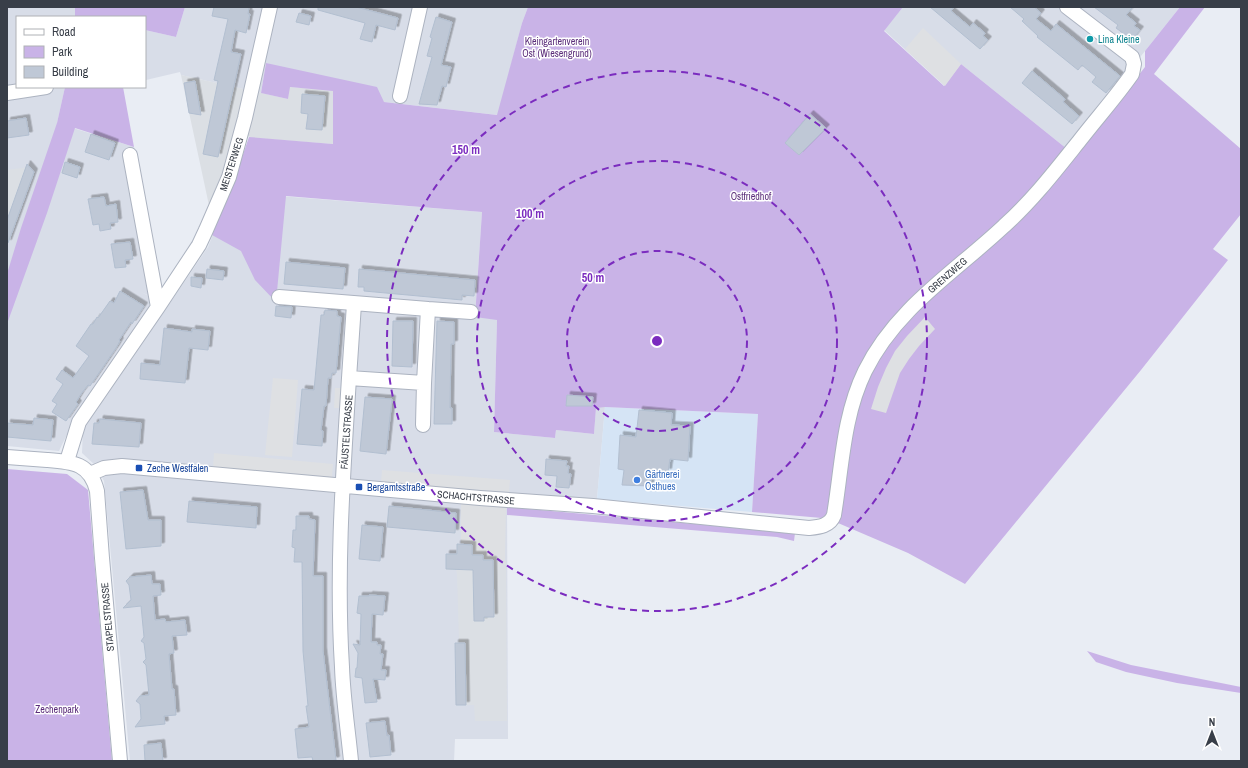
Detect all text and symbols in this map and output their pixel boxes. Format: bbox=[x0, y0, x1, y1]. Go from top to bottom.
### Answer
legend bbox=[16, 16, 146, 88]
text: Road bbox=[52, 24, 76, 40]
place label: Lina Kleine bbox=[1098, 33, 1140, 46]
marker: Lina Kleine bbox=[1085, 34, 1095, 44]
park label: Kleingartenverein Ost (Wiesengrund) bbox=[522, 35, 592, 60]
text: Park bbox=[52, 44, 72, 60]
text: Building bbox=[52, 64, 89, 80]
street label: MEISTERWEG bbox=[217, 136, 246, 193]
text: 150 m bbox=[452, 142, 480, 158]
park label: Ostfriedhof bbox=[731, 190, 772, 203]
text: 100 m bbox=[516, 206, 544, 222]
street label: GRENZWEG bbox=[925, 255, 970, 296]
text: 50 m bbox=[582, 270, 604, 286]
centre of rings bbox=[650, 334, 664, 348]
street label: FÄUSTELSTRASSE bbox=[337, 394, 356, 470]
place label: Zeche Westfalen bbox=[147, 462, 208, 475]
marker: Zeche Westfalen bbox=[134, 463, 144, 473]
place label: Gärtnerei Osthues bbox=[645, 468, 680, 493]
marker: Gärtnerei Osthues bbox=[632, 475, 642, 485]
place label: Bergamtsstraße bbox=[367, 481, 426, 494]
marker: Bergamtsstraße bbox=[354, 482, 364, 492]
street label: SCHACHTSTRASSE bbox=[437, 488, 515, 507]
street label: STAPELSTRASSE bbox=[98, 582, 117, 652]
park label: Zechenpark bbox=[35, 703, 80, 716]
north arrow bbox=[1192, 712, 1232, 752]
text: N bbox=[1209, 715, 1215, 729]

